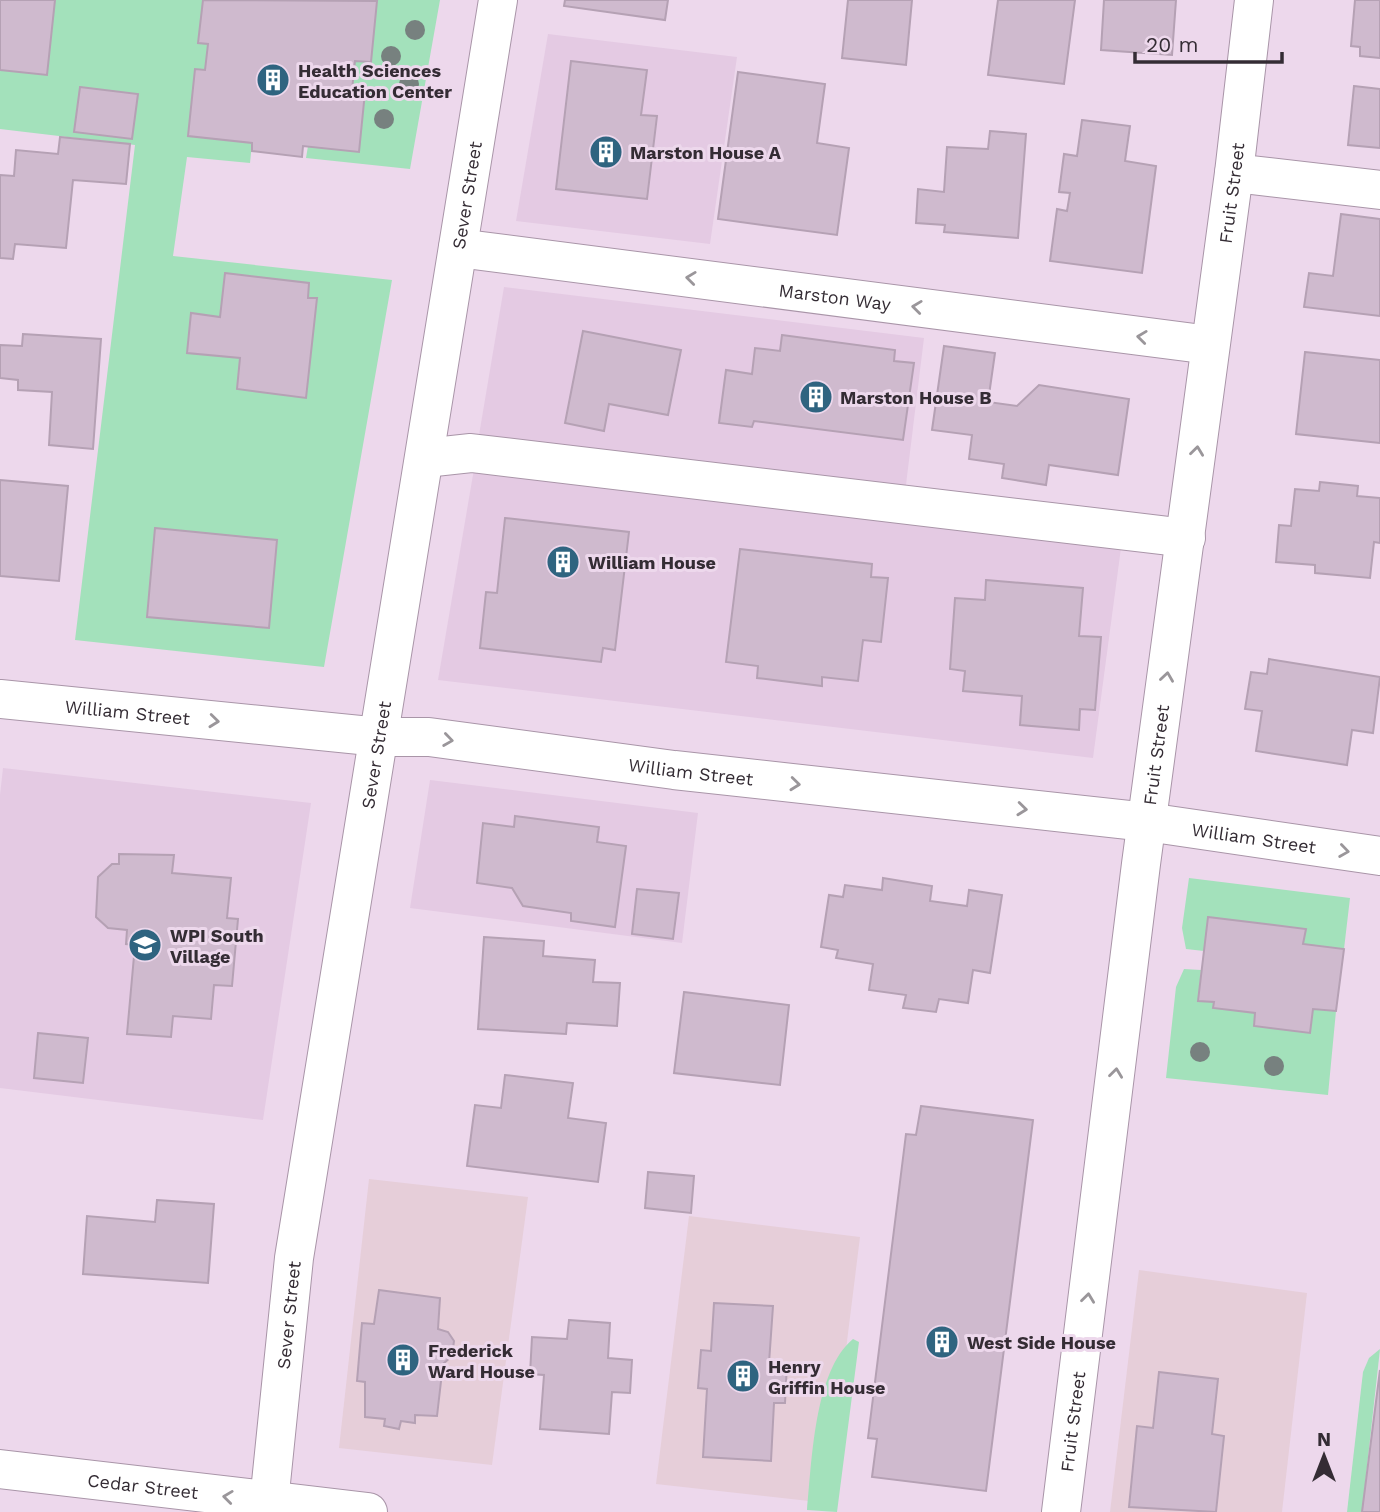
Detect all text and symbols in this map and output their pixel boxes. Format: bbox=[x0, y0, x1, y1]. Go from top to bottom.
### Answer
scale bar bbox=[1135, 21, 1282, 65]
text: 20 m bbox=[1146, 32, 1198, 57]
place label: Health Sciences Education Center bbox=[298, 60, 452, 102]
building icon: Health Sciences Education Center bbox=[254, 61, 292, 99]
building icon: Marston House A bbox=[587, 133, 625, 171]
street label: Sever Street bbox=[447, 139, 485, 251]
street label: Fruit Street bbox=[1214, 141, 1248, 245]
place label: Marston House A bbox=[630, 142, 782, 163]
one-way arrow bbox=[685, 270, 697, 285]
street label: Marston Way bbox=[778, 279, 893, 314]
one-way arrow bbox=[911, 300, 922, 315]
one-way arrow bbox=[1136, 329, 1148, 344]
building icon: Marston House B bbox=[797, 378, 835, 416]
place label: Marston House B bbox=[840, 387, 992, 408]
one-way arrow bbox=[1189, 446, 1204, 457]
building icon: William House bbox=[544, 543, 582, 581]
place label: William House bbox=[588, 552, 716, 573]
one-way arrow bbox=[1160, 671, 1175, 683]
street label: William Street bbox=[64, 695, 191, 728]
street label: Sever Street bbox=[357, 699, 395, 810]
street label: Fruit Street bbox=[1139, 703, 1173, 807]
one-way arrow bbox=[208, 713, 220, 728]
one-way arrow bbox=[442, 732, 454, 747]
street label: William Street bbox=[627, 753, 755, 789]
one-way arrow bbox=[790, 776, 801, 791]
one-way arrow bbox=[1016, 801, 1027, 816]
street label: William Street bbox=[1190, 818, 1318, 857]
one-way arrow bbox=[1338, 843, 1350, 858]
place label: WPI South Village bbox=[170, 925, 264, 967]
school or university icon: WPI South Village bbox=[126, 926, 164, 964]
one-way arrow bbox=[1108, 1067, 1123, 1078]
street label: Sever Street bbox=[272, 1259, 304, 1370]
one-way arrow bbox=[1081, 1293, 1096, 1304]
building icon: West Side House bbox=[923, 1323, 961, 1361]
place label: West Side House bbox=[967, 1332, 1116, 1353]
place label: Frederick Ward House bbox=[428, 1340, 535, 1382]
building icon: Frederick Ward House bbox=[384, 1341, 422, 1379]
place label: Henry Griffin House bbox=[768, 1356, 885, 1398]
building icon: Henry Griffin House bbox=[724, 1357, 762, 1395]
street label: Fruit Street bbox=[1056, 1370, 1089, 1473]
north arrow bbox=[1289, 1421, 1359, 1491]
text: N bbox=[1317, 1428, 1331, 1451]
street label: Cedar Street bbox=[86, 1469, 200, 1503]
one-way arrow bbox=[222, 1489, 233, 1504]

